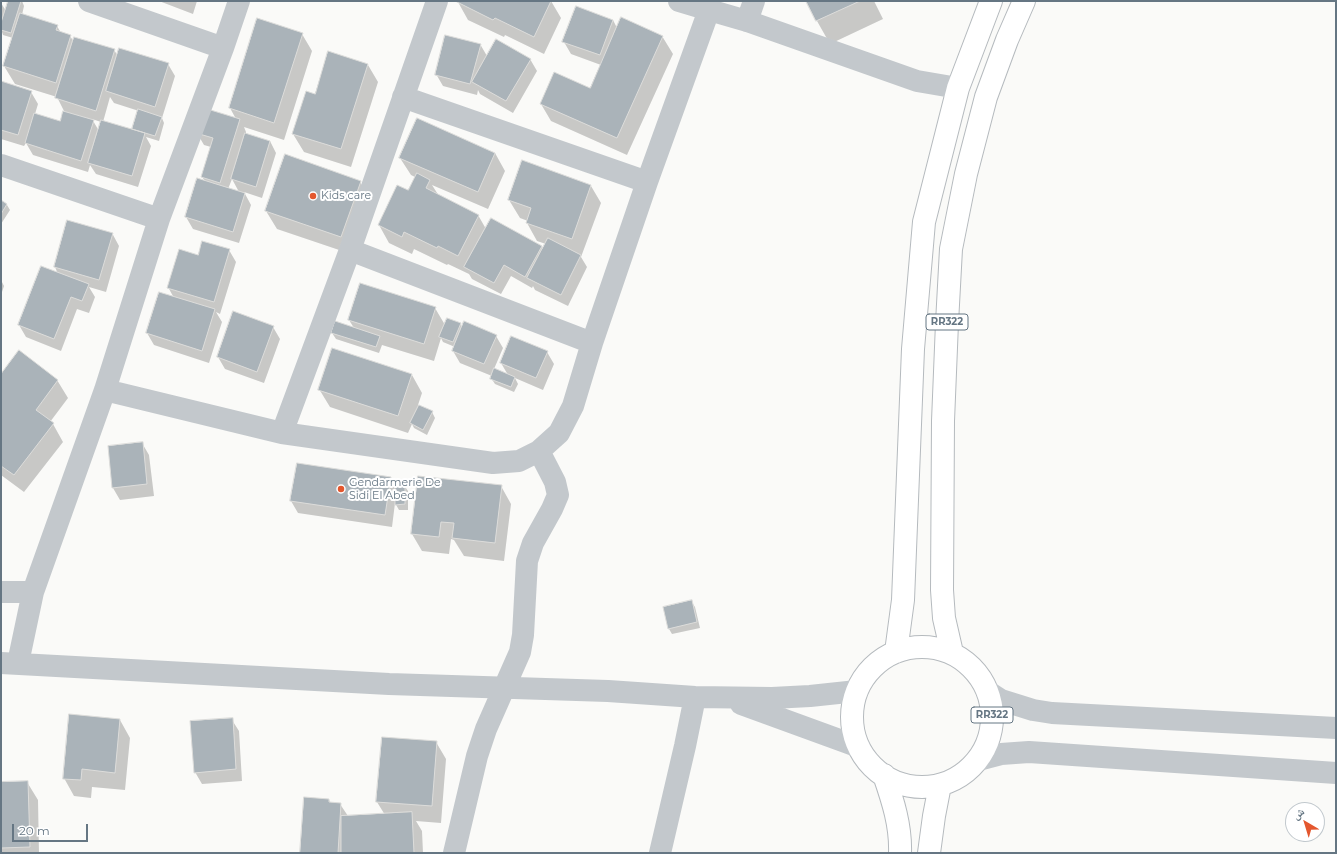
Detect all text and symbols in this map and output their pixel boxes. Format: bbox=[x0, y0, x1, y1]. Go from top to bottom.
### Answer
place label: Kids care bbox=[321, 189, 371, 203]
marker: Kids care bbox=[308, 191, 318, 201]
road number: RR322 bbox=[926, 314, 968, 330]
place label: Gendarmerie De Sidi El Abed bbox=[349, 476, 441, 502]
marker: Gendarmerie De Sidi El Abed bbox=[336, 484, 346, 494]
road number: RR322 bbox=[971, 707, 1013, 723]
north arrow bbox=[1285, 802, 1325, 842]
text: ش bbox=[1289, 804, 1307, 822]
scale bar bbox=[14, 816, 90, 842]
text: 20 m bbox=[19, 823, 50, 838]

